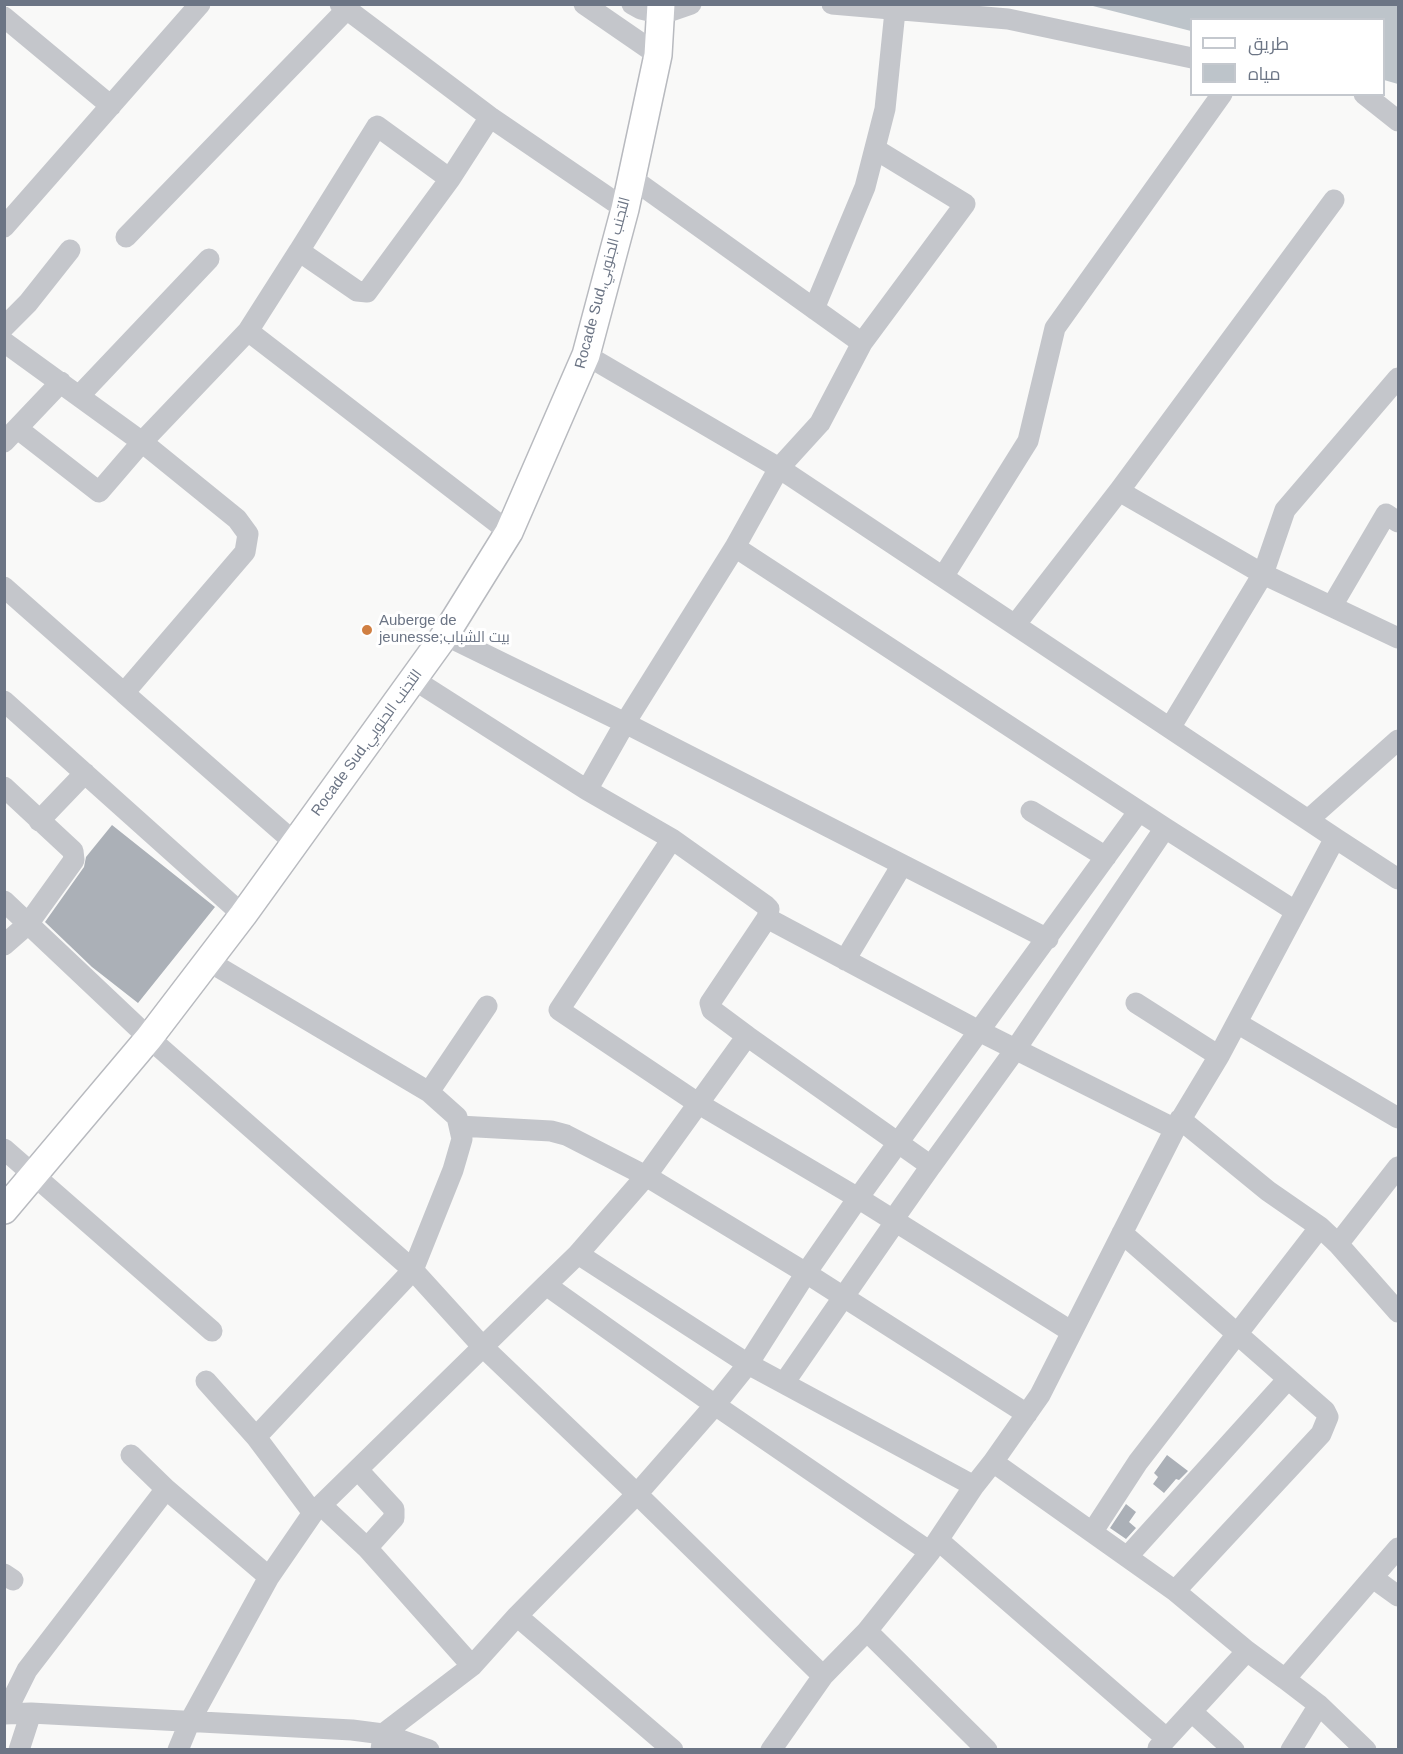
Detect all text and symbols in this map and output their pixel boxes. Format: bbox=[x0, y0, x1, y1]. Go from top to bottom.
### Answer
legend bbox=[1190, 18, 1385, 96]
text: طريق bbox=[1248, 34, 1289, 54]
text: مياه bbox=[1248, 64, 1281, 84]
street label: Rocade Sud,التجنب الجنوبي bbox=[571, 195, 635, 371]
place label: Auberge de jeunesse;بيت الشباب bbox=[379, 612, 510, 647]
marker: Auberge de jeunesse;بيت الشباب bbox=[360, 623, 374, 637]
street label: Rocade Sud,التجنب الجنوبي bbox=[308, 666, 426, 820]

